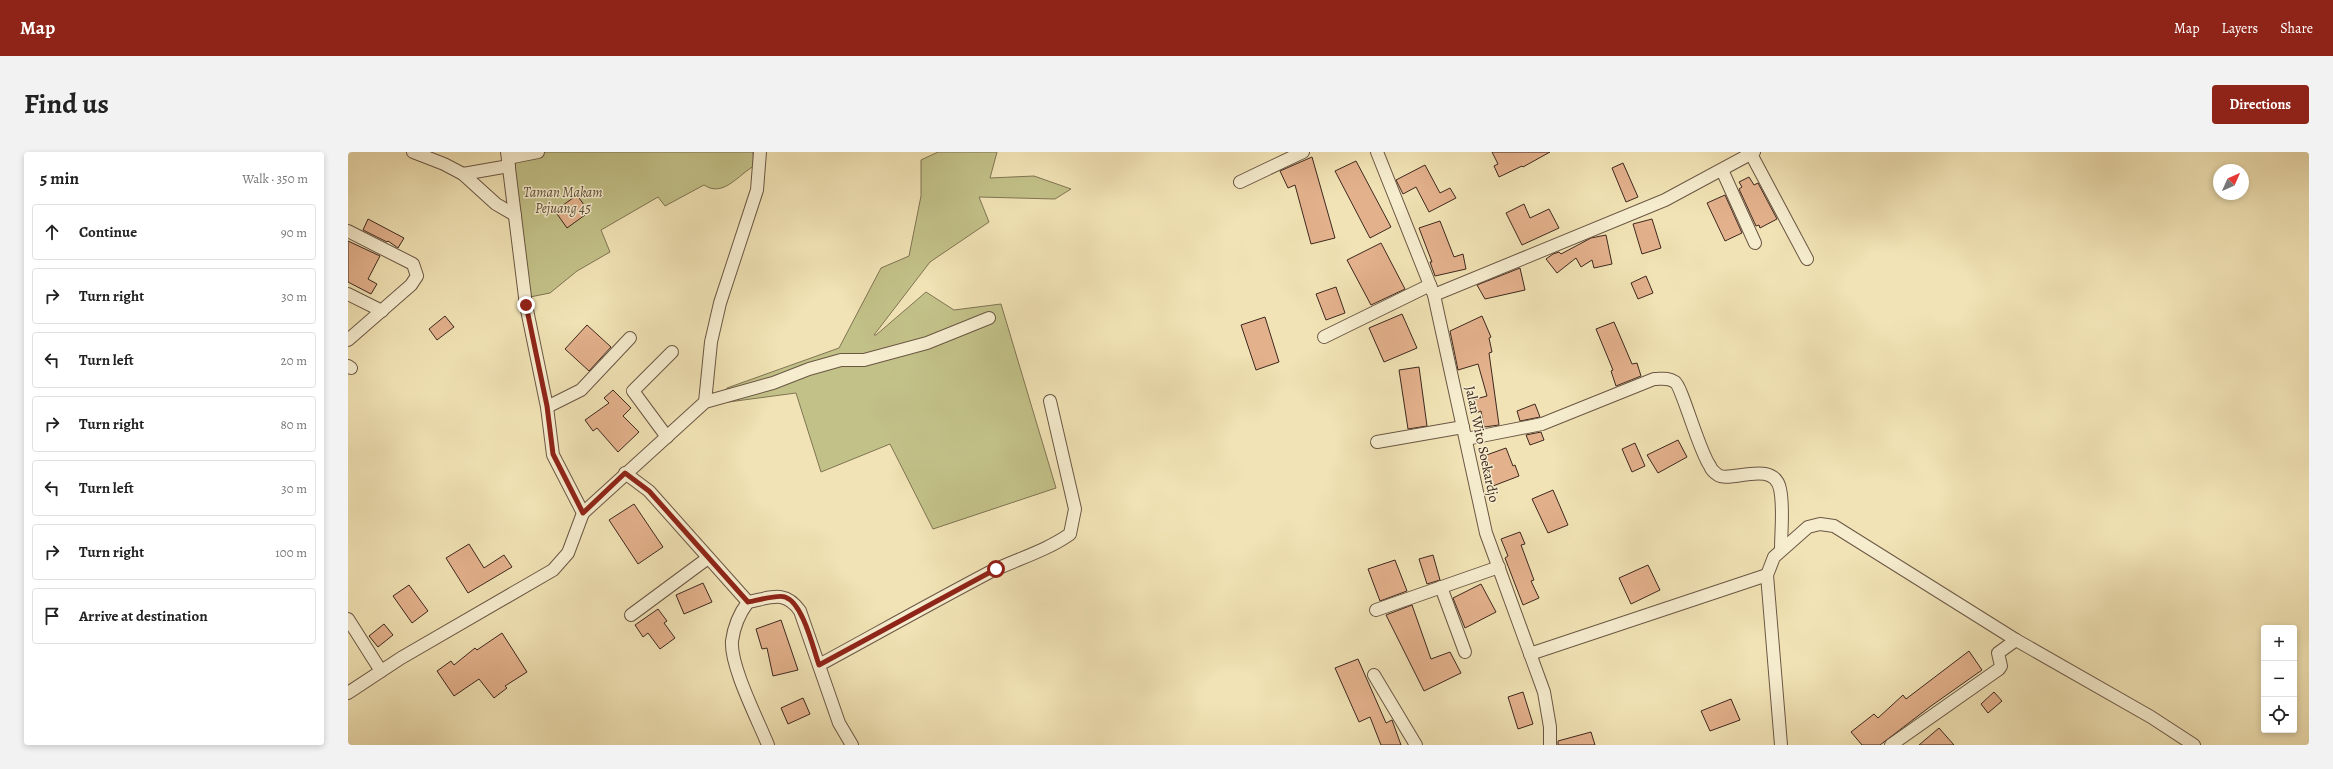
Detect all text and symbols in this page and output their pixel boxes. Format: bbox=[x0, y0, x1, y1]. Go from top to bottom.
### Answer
text: Map bbox=[20, 15, 55, 41]
text: Map bbox=[2174, 19, 2200, 38]
text: Layers bbox=[2222, 19, 2258, 38]
text: Share bbox=[2280, 19, 2313, 38]
text: Find us bbox=[24, 85, 109, 123]
button: Directions bbox=[2212, 85, 2309, 124]
north arrow bbox=[2213, 164, 2249, 200]
text: 5 min bbox=[40, 167, 79, 190]
text: Walk · 350 m bbox=[242, 170, 308, 187]
park label: Taman Makam Pejuang 45 bbox=[523, 183, 603, 218]
icon: ahead bbox=[41, 221, 63, 243]
text: Continue bbox=[79, 222, 137, 242]
text: 90 m bbox=[281, 224, 307, 241]
icon: right bbox=[41, 285, 63, 307]
text: Turn right bbox=[79, 286, 144, 306]
text: 30 m bbox=[281, 288, 307, 305]
route end bbox=[517, 296, 535, 314]
icon: left bbox=[41, 349, 63, 371]
text: Turn left bbox=[79, 350, 134, 370]
text: 20 m bbox=[281, 352, 307, 369]
street label: Jalan Wito Soekardjo bbox=[1460, 384, 1504, 504]
icon: right bbox=[41, 413, 63, 435]
text: Turn right bbox=[79, 414, 144, 434]
text: 80 m bbox=[280, 416, 307, 433]
icon: left bbox=[41, 477, 63, 499]
text: Turn left bbox=[79, 478, 134, 498]
text: 30 m bbox=[281, 480, 307, 497]
icon: right bbox=[41, 541, 63, 563]
text: Turn right bbox=[79, 542, 144, 562]
text: 100 m bbox=[275, 544, 307, 561]
route start bbox=[987, 560, 1005, 578]
icon: arrive bbox=[41, 605, 63, 627]
text: Arrive at destination bbox=[79, 606, 208, 626]
map controls bbox=[2261, 625, 2297, 733]
button: + bbox=[2261, 625, 2297, 661]
button: − bbox=[2261, 661, 2297, 697]
button: locate bbox=[2261, 697, 2297, 733]

